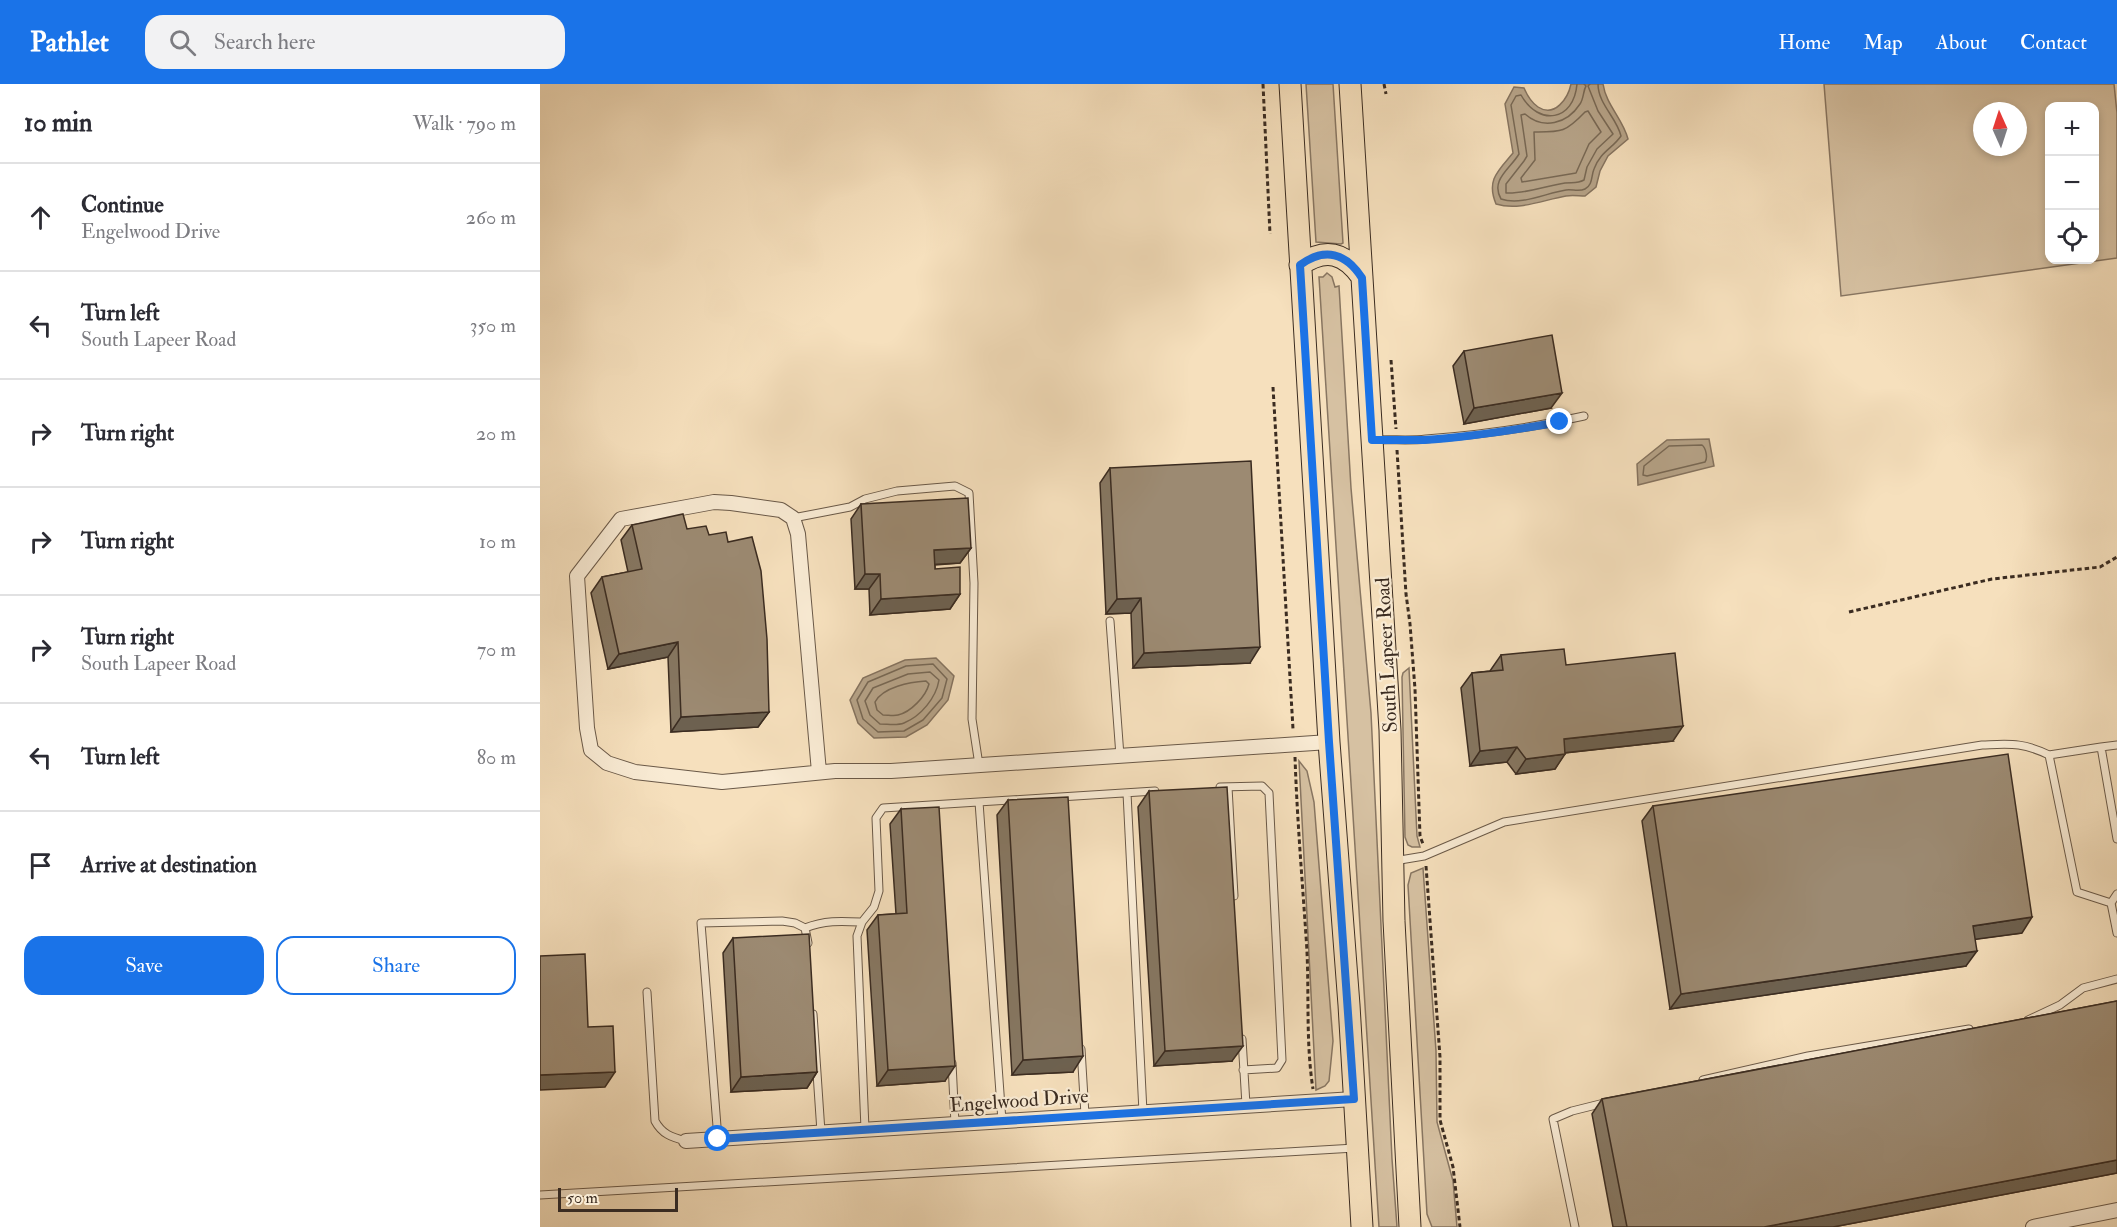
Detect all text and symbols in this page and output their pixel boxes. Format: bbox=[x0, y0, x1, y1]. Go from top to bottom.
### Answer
search box bbox=[145, 15, 565, 69]
text: Pathlet bbox=[30, 25, 109, 60]
icon: search bbox=[166, 26, 199, 59]
text: Search here bbox=[214, 28, 316, 56]
text: Home bbox=[1778, 29, 1830, 56]
text: Map bbox=[1863, 29, 1903, 56]
text: About bbox=[1936, 29, 1987, 56]
text: Contact bbox=[2020, 29, 2087, 56]
north arrow bbox=[1973, 102, 2027, 156]
map controls bbox=[2045, 102, 2099, 264]
button: + bbox=[2045, 102, 2099, 156]
text: 10 min bbox=[24, 107, 92, 139]
text: Walk · 790 m bbox=[413, 111, 516, 136]
button: − bbox=[2045, 156, 2099, 210]
text: Continue bbox=[81, 191, 164, 219]
icon: ahead bbox=[24, 201, 57, 234]
text: 260 m bbox=[466, 205, 516, 230]
button: locate bbox=[2045, 210, 2099, 264]
text: Engelwood Drive bbox=[81, 219, 220, 244]
text: Turn left bbox=[81, 299, 160, 327]
icon: left bbox=[24, 309, 57, 342]
text: 350 m bbox=[470, 313, 516, 338]
text: South Lapeer Road bbox=[81, 327, 236, 352]
route end bbox=[1546, 408, 1572, 434]
icon: right bbox=[24, 417, 57, 450]
text: Turn right bbox=[81, 419, 174, 447]
text: 20 m bbox=[476, 421, 516, 446]
icon: right bbox=[24, 525, 57, 558]
text: Turn right bbox=[81, 527, 174, 555]
text: 10 m bbox=[479, 529, 516, 554]
street label: South Lapeer Road bbox=[1370, 577, 1404, 733]
text: Turn right bbox=[81, 623, 174, 651]
icon: right bbox=[24, 633, 57, 666]
text: 70 m bbox=[477, 637, 516, 662]
text: South Lapeer Road bbox=[81, 651, 236, 676]
icon: left bbox=[24, 741, 57, 774]
text: Turn left bbox=[81, 743, 160, 771]
text: 80 m bbox=[477, 745, 516, 770]
icon: arrive bbox=[24, 849, 57, 882]
text: Arrive at destination bbox=[81, 851, 257, 879]
button: Save bbox=[24, 936, 264, 995]
button: Share bbox=[276, 936, 516, 995]
street label: Engelwood Drive bbox=[949, 1083, 1089, 1118]
route start bbox=[704, 1125, 730, 1151]
scale bar bbox=[558, 1185, 678, 1212]
text: 50 m bbox=[567, 1188, 598, 1208]

